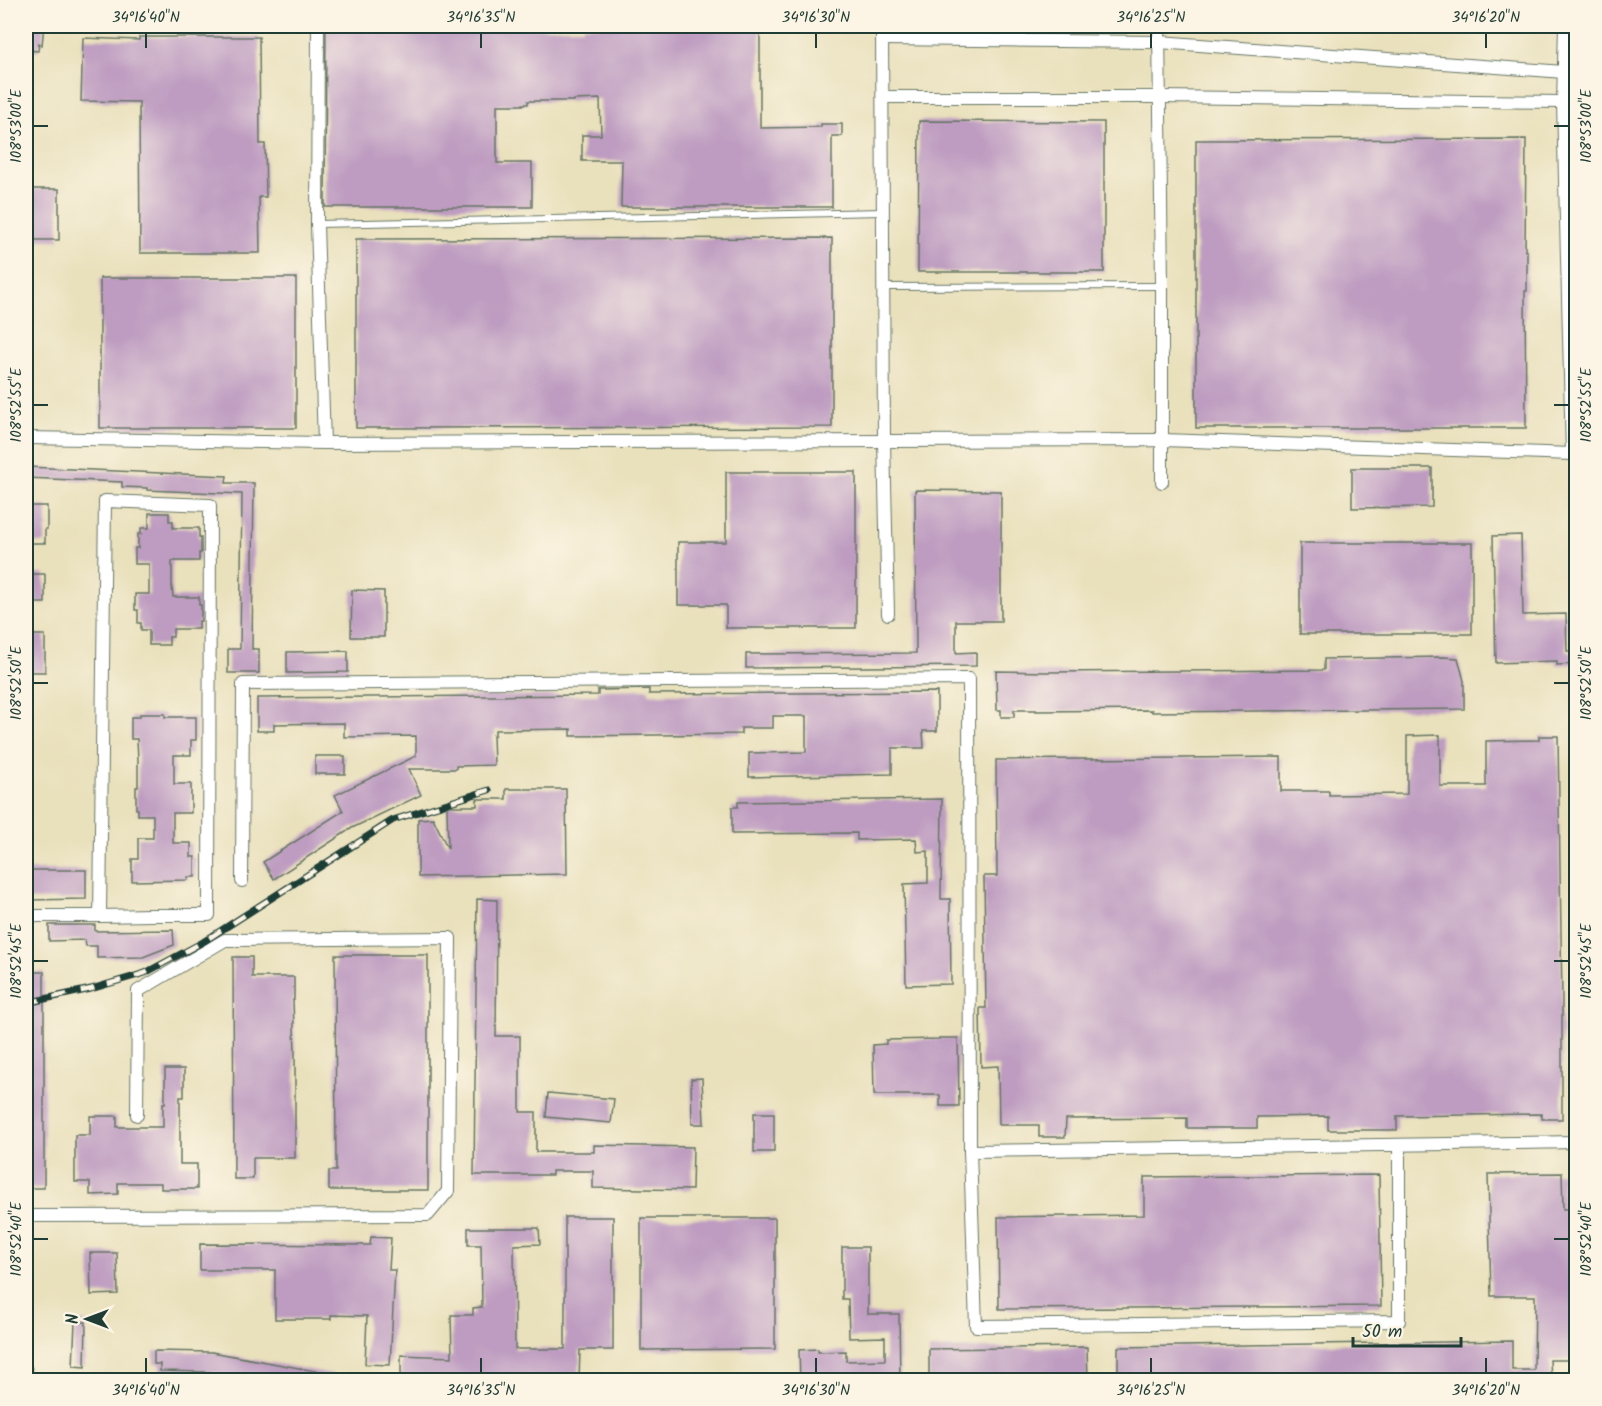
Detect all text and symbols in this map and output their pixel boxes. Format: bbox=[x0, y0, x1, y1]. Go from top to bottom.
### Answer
text: 34°16'40"N bbox=[112, 6, 180, 30]
text: 34°16'35"N bbox=[447, 6, 515, 30]
text: 34°16'30"N bbox=[782, 6, 850, 30]
text: 34°16'25"N bbox=[1116, 6, 1186, 30]
text: 34°16'20"N bbox=[1452, 6, 1520, 30]
text: 108°53'00"E bbox=[5, 88, 29, 163]
text: 108°53'00"E bbox=[1575, 88, 1599, 163]
text: 108°52'55"E bbox=[5, 366, 29, 443]
text: 108°52'55"E bbox=[1575, 366, 1599, 443]
text: 108°52'50"E bbox=[5, 644, 29, 720]
text: 108°52'50"E bbox=[1575, 644, 1599, 720]
text: 108°52'45"E bbox=[5, 922, 29, 999]
text: 108°52'45"E bbox=[1575, 922, 1599, 999]
text: 108°52'40"E bbox=[5, 1200, 29, 1276]
text: 108°52'40"E bbox=[1575, 1200, 1599, 1276]
north arrow bbox=[57, 1289, 117, 1349]
scale bar bbox=[1353, 1310, 1461, 1348]
text: N bbox=[61, 1314, 86, 1324]
text: 50 m bbox=[1362, 1318, 1402, 1347]
text: 34°16'40"N bbox=[112, 1379, 180, 1403]
text: 34°16'35"N bbox=[447, 1379, 515, 1403]
text: 34°16'30"N bbox=[782, 1379, 850, 1403]
text: 34°16'25"N bbox=[1116, 1379, 1186, 1403]
text: 34°16'20"N bbox=[1452, 1379, 1520, 1403]

